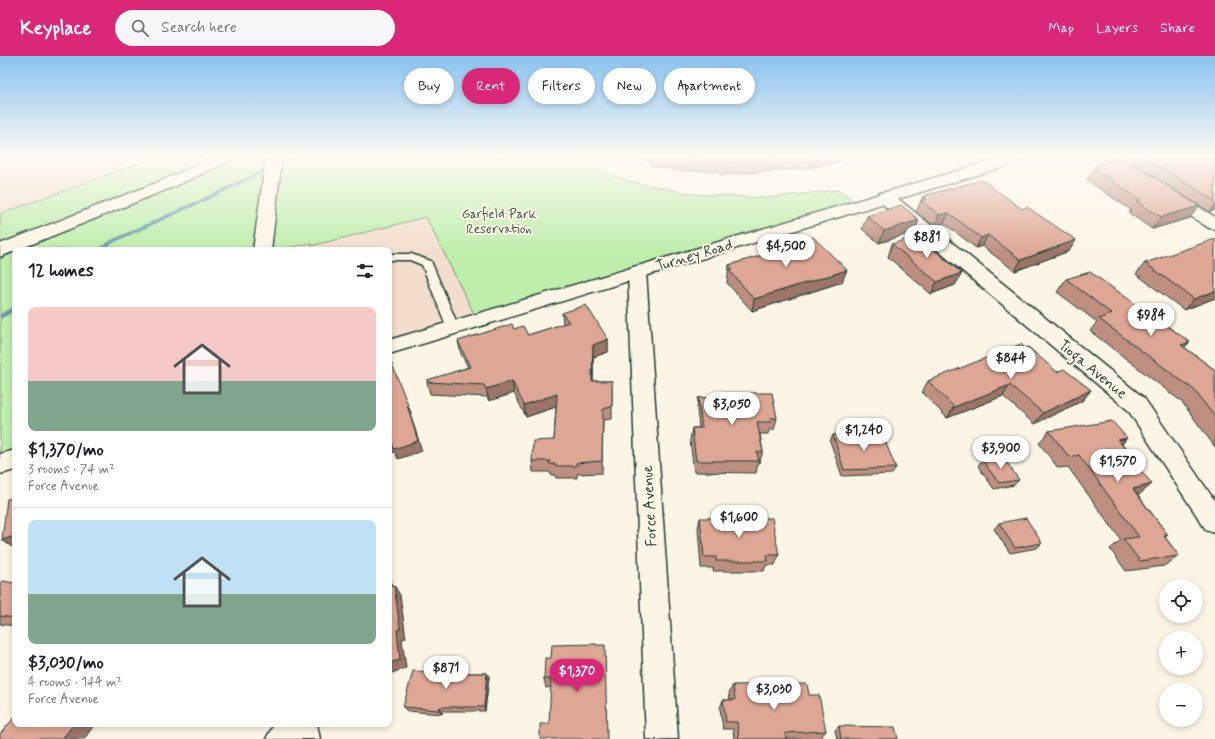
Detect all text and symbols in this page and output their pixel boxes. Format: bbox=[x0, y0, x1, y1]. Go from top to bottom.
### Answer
search box bbox=[115, 10, 395, 46]
text: Keyplace bbox=[20, 16, 91, 41]
icon: search bbox=[129, 17, 151, 39]
text: Search here bbox=[161, 18, 237, 38]
text: Map bbox=[1048, 19, 1074, 37]
text: Layers bbox=[1096, 19, 1138, 37]
text: Share bbox=[1160, 19, 1195, 37]
chip: Buy bbox=[404, 68, 454, 104]
chip: Rent bbox=[462, 68, 520, 104]
chip: Filters bbox=[528, 68, 595, 104]
chip: New bbox=[603, 68, 656, 104]
chip: Apartment bbox=[664, 68, 755, 104]
park label: Garfield Park Reservation bbox=[462, 206, 537, 238]
pin: $881 bbox=[903, 225, 951, 259]
text: $881 bbox=[913, 229, 941, 246]
pin: $4,500 bbox=[753, 234, 819, 268]
street label: Turney Road bbox=[654, 235, 735, 277]
text: $4,500 bbox=[766, 238, 806, 255]
text: 12 homes bbox=[28, 260, 94, 282]
icon: filters bbox=[354, 260, 376, 282]
pin: $984 bbox=[1127, 303, 1175, 337]
text: $984 bbox=[1137, 307, 1165, 324]
icon: home bbox=[166, 333, 238, 405]
street label: Tioga Avenue bbox=[1053, 336, 1131, 405]
pin: $844 bbox=[987, 346, 1035, 380]
text: $844 bbox=[996, 350, 1026, 367]
pin: $3,050 bbox=[699, 392, 765, 426]
text: $3,050 bbox=[713, 396, 751, 413]
pin: $1,240 bbox=[831, 418, 897, 452]
text: $1,240 bbox=[845, 422, 883, 439]
pin: $3,900 bbox=[968, 436, 1034, 470]
text: $1,370/mo bbox=[28, 439, 104, 461]
text: $3,900 bbox=[981, 440, 1021, 457]
pin: $1,570 bbox=[1085, 449, 1151, 483]
text: $1,570 bbox=[1099, 453, 1137, 470]
text: 3 rooms · 74 m² bbox=[28, 461, 115, 478]
street label: Force Avenue bbox=[638, 465, 662, 547]
text: Force Avenue bbox=[28, 478, 99, 495]
pin: $1,600 bbox=[706, 505, 772, 539]
text: $1,600 bbox=[720, 509, 758, 526]
icon: home bbox=[166, 546, 238, 618]
map controls bbox=[1159, 579, 1203, 727]
button: locate bbox=[1159, 579, 1203, 623]
button: + bbox=[1159, 631, 1203, 675]
text: $3,030/mo bbox=[28, 652, 104, 674]
pin: $871 bbox=[422, 656, 470, 690]
pin: $1,370 bbox=[544, 659, 610, 693]
text: $871 bbox=[433, 660, 459, 677]
text: $1,370 bbox=[559, 663, 595, 680]
text: 4 rooms · 144 m² bbox=[28, 674, 122, 691]
pin: $3,030 bbox=[741, 677, 807, 711]
text: $3,030 bbox=[756, 681, 792, 698]
button: − bbox=[1159, 683, 1203, 727]
text: Force Avenue bbox=[28, 691, 99, 708]

